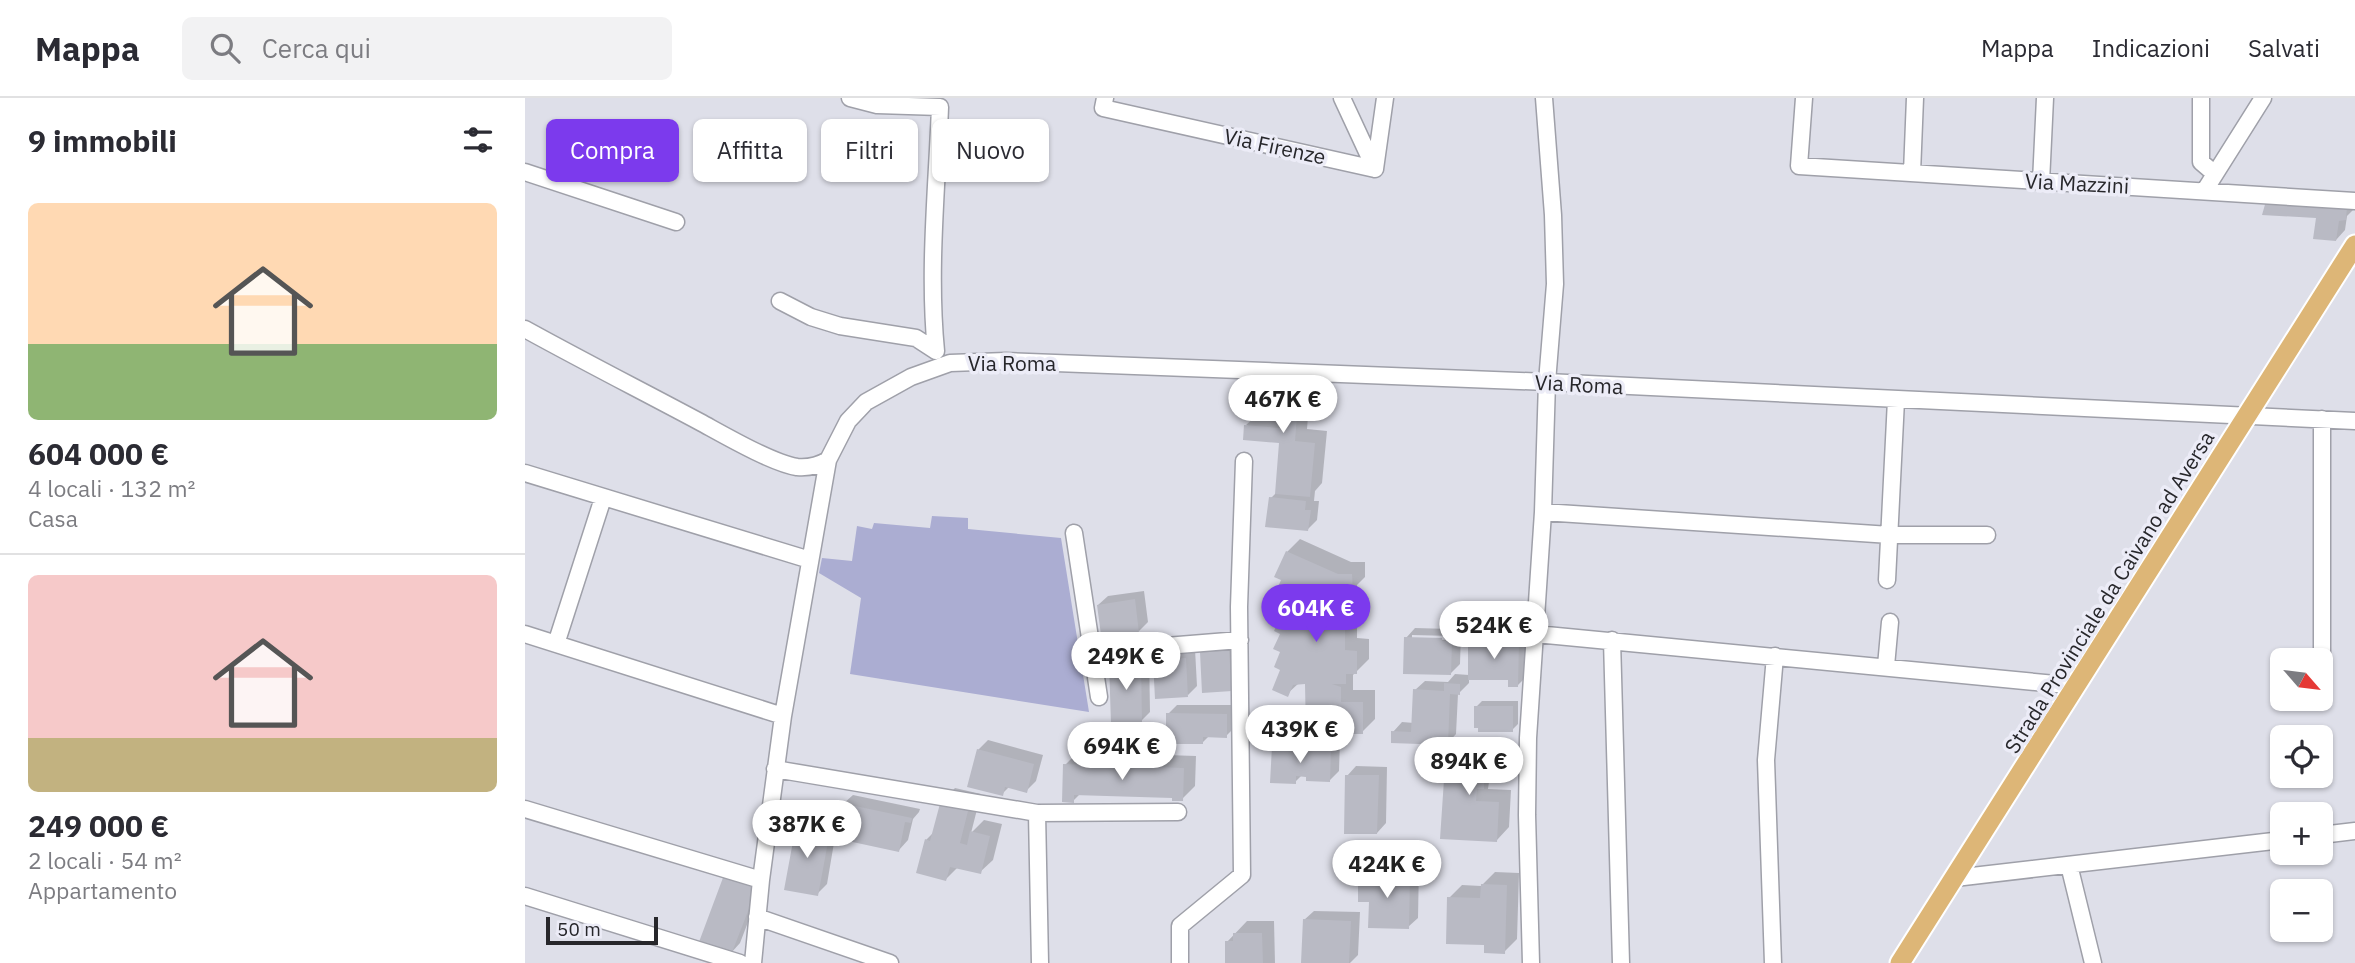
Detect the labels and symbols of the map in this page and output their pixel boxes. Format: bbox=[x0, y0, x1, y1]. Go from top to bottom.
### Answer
street label: Via Firenze bbox=[1222, 122, 1328, 170]
street label: Via Mazzini bbox=[2024, 166, 2130, 200]
street label: Via Roma bbox=[968, 349, 1056, 377]
street label: Via Roma bbox=[1534, 368, 1624, 400]
pin: 467K € bbox=[1226, 376, 1340, 435]
street label: Strada Provinciale da Caivano ad Aversa bbox=[1998, 425, 2220, 759]
pin: 604K € bbox=[1259, 584, 1373, 644]
pin: 524K € bbox=[1437, 602, 1551, 661]
pin: 249K € bbox=[1069, 632, 1183, 692]
north arrow bbox=[2270, 648, 2333, 710]
pin: 439K € bbox=[1243, 706, 1357, 765]
pin: 694K € bbox=[1065, 722, 1179, 782]
pin: 894K € bbox=[1412, 738, 1526, 797]
pin: 387K € bbox=[750, 800, 864, 860]
pin: 424K € bbox=[1330, 840, 1444, 900]
scale bar bbox=[546, 914, 658, 946]

